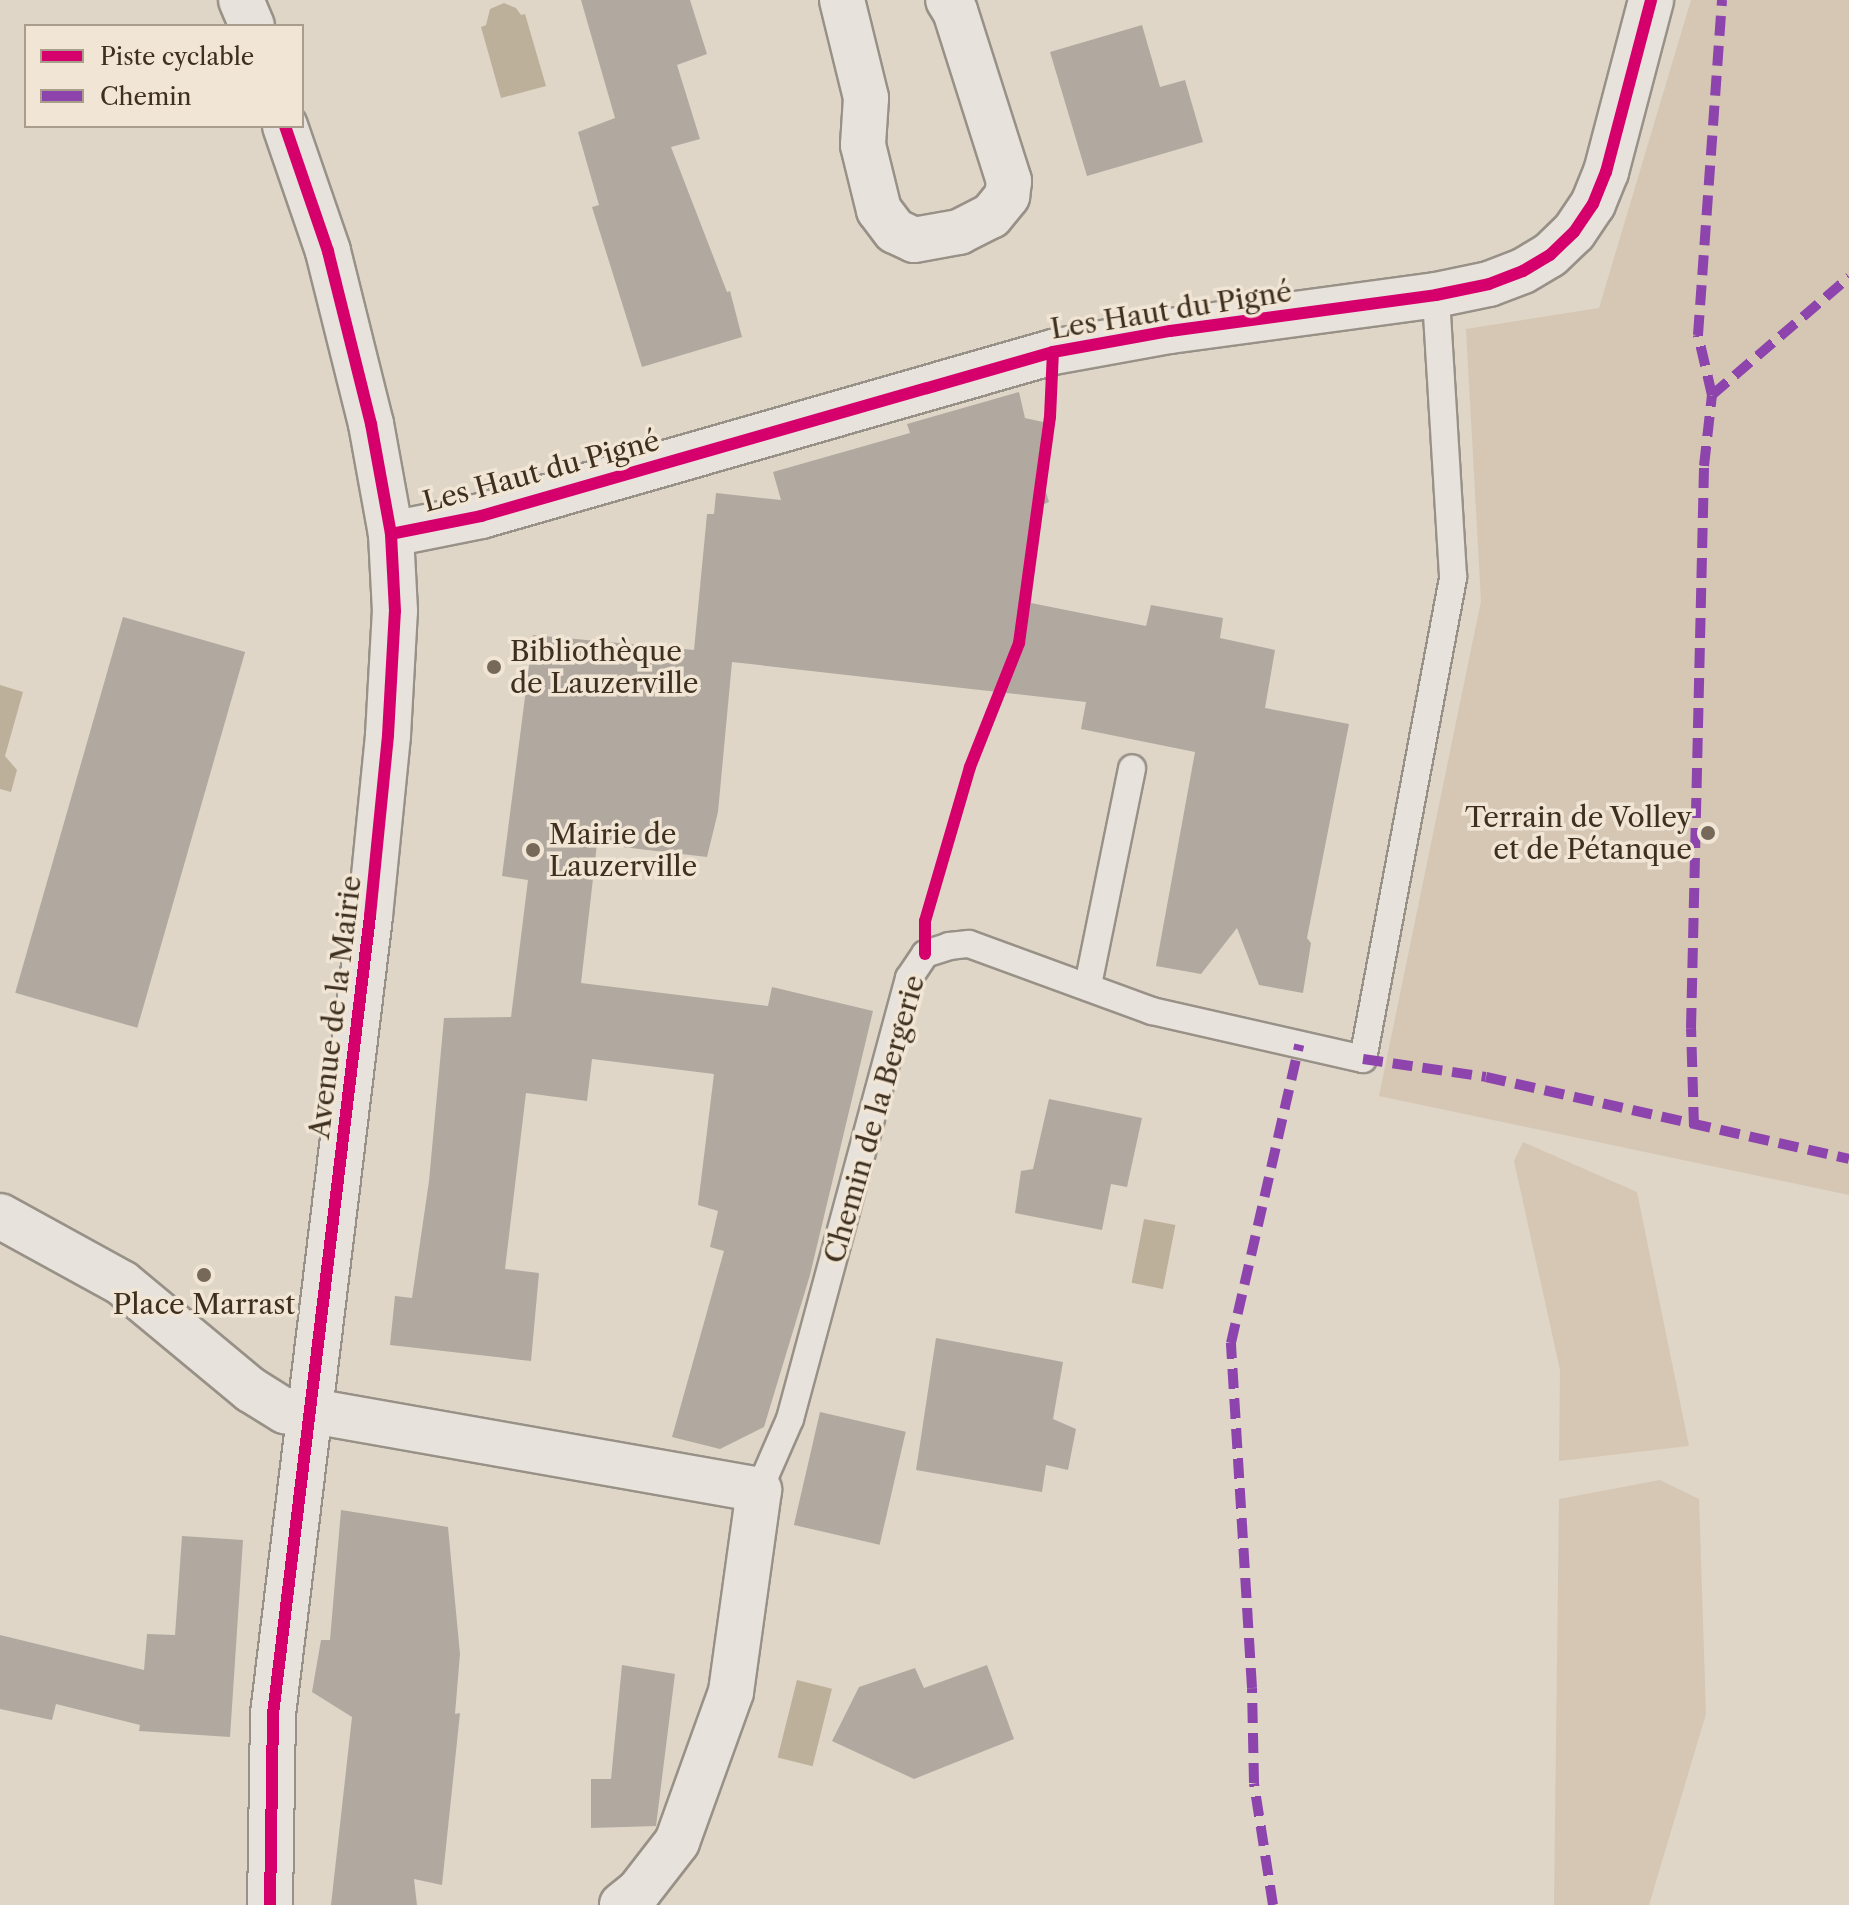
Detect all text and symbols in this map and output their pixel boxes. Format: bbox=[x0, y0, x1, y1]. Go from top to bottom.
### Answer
legend bbox=[24, 24, 304, 128]
text: Piste cyclable bbox=[100, 42, 254, 71]
text: Chemin bbox=[100, 82, 192, 111]
street label: Les Haut du Pigné bbox=[1048, 274, 1294, 346]
street label: Les Haut du Pigné bbox=[419, 423, 663, 519]
place label: Bibliothèque de Lauzerville bbox=[510, 634, 698, 700]
marker: Bibliothèque de Lauzerville bbox=[485, 658, 503, 676]
place label: Terrain de Volley et de Pétanque bbox=[1464, 800, 1692, 866]
place label: Mairie de Lauzerville bbox=[549, 817, 697, 883]
marker: Terrain de Volley et de Pétanque bbox=[1699, 824, 1717, 842]
marker: Mairie de Lauzerville bbox=[524, 841, 542, 859]
street label: Avenue de la Mairie bbox=[302, 873, 368, 1141]
street label: Chemin de la Bergerie bbox=[817, 971, 931, 1267]
marker: Place Marrast bbox=[195, 1266, 213, 1284]
place label: Place Marrast bbox=[113, 1287, 295, 1321]

